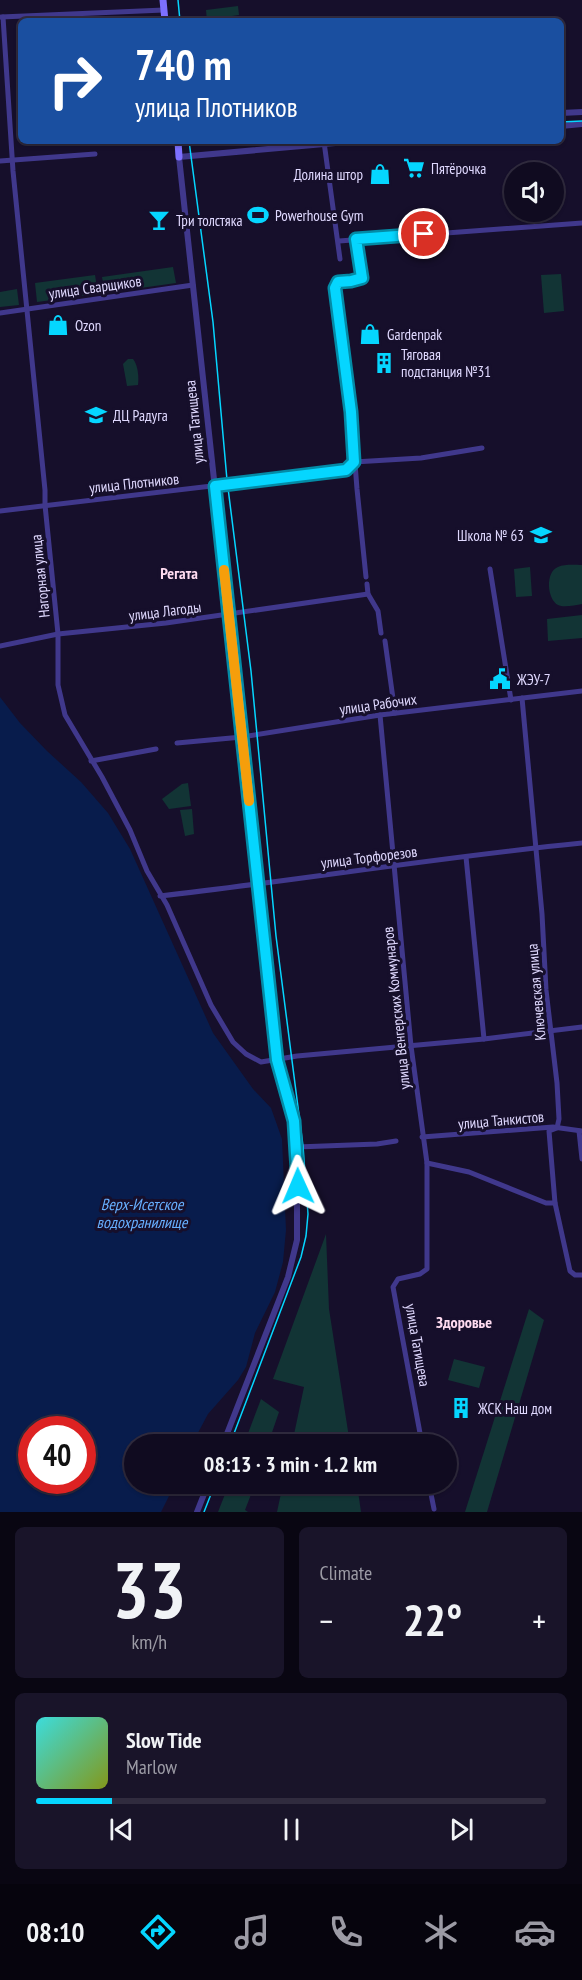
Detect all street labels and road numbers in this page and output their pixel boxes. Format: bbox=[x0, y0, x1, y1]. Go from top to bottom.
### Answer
street label: улица Сварщиков bbox=[47, 271, 143, 303]
street label: улица Татищева bbox=[180, 379, 208, 465]
street label: улица Плотников bbox=[88, 469, 180, 497]
street label: Нагорная улица bbox=[26, 533, 54, 619]
street label: улица Лагоды bbox=[128, 597, 202, 625]
street label: улица Рабочих bbox=[338, 689, 418, 719]
street label: улица Торфорезов bbox=[320, 842, 418, 872]
street label: улица Венгерских Коммунаров bbox=[378, 926, 414, 1090]
street label: Ключевская улица bbox=[522, 943, 550, 1041]
street label: улица Танкистов bbox=[457, 1107, 545, 1133]
street label: улица Татищева bbox=[401, 1302, 435, 1388]

